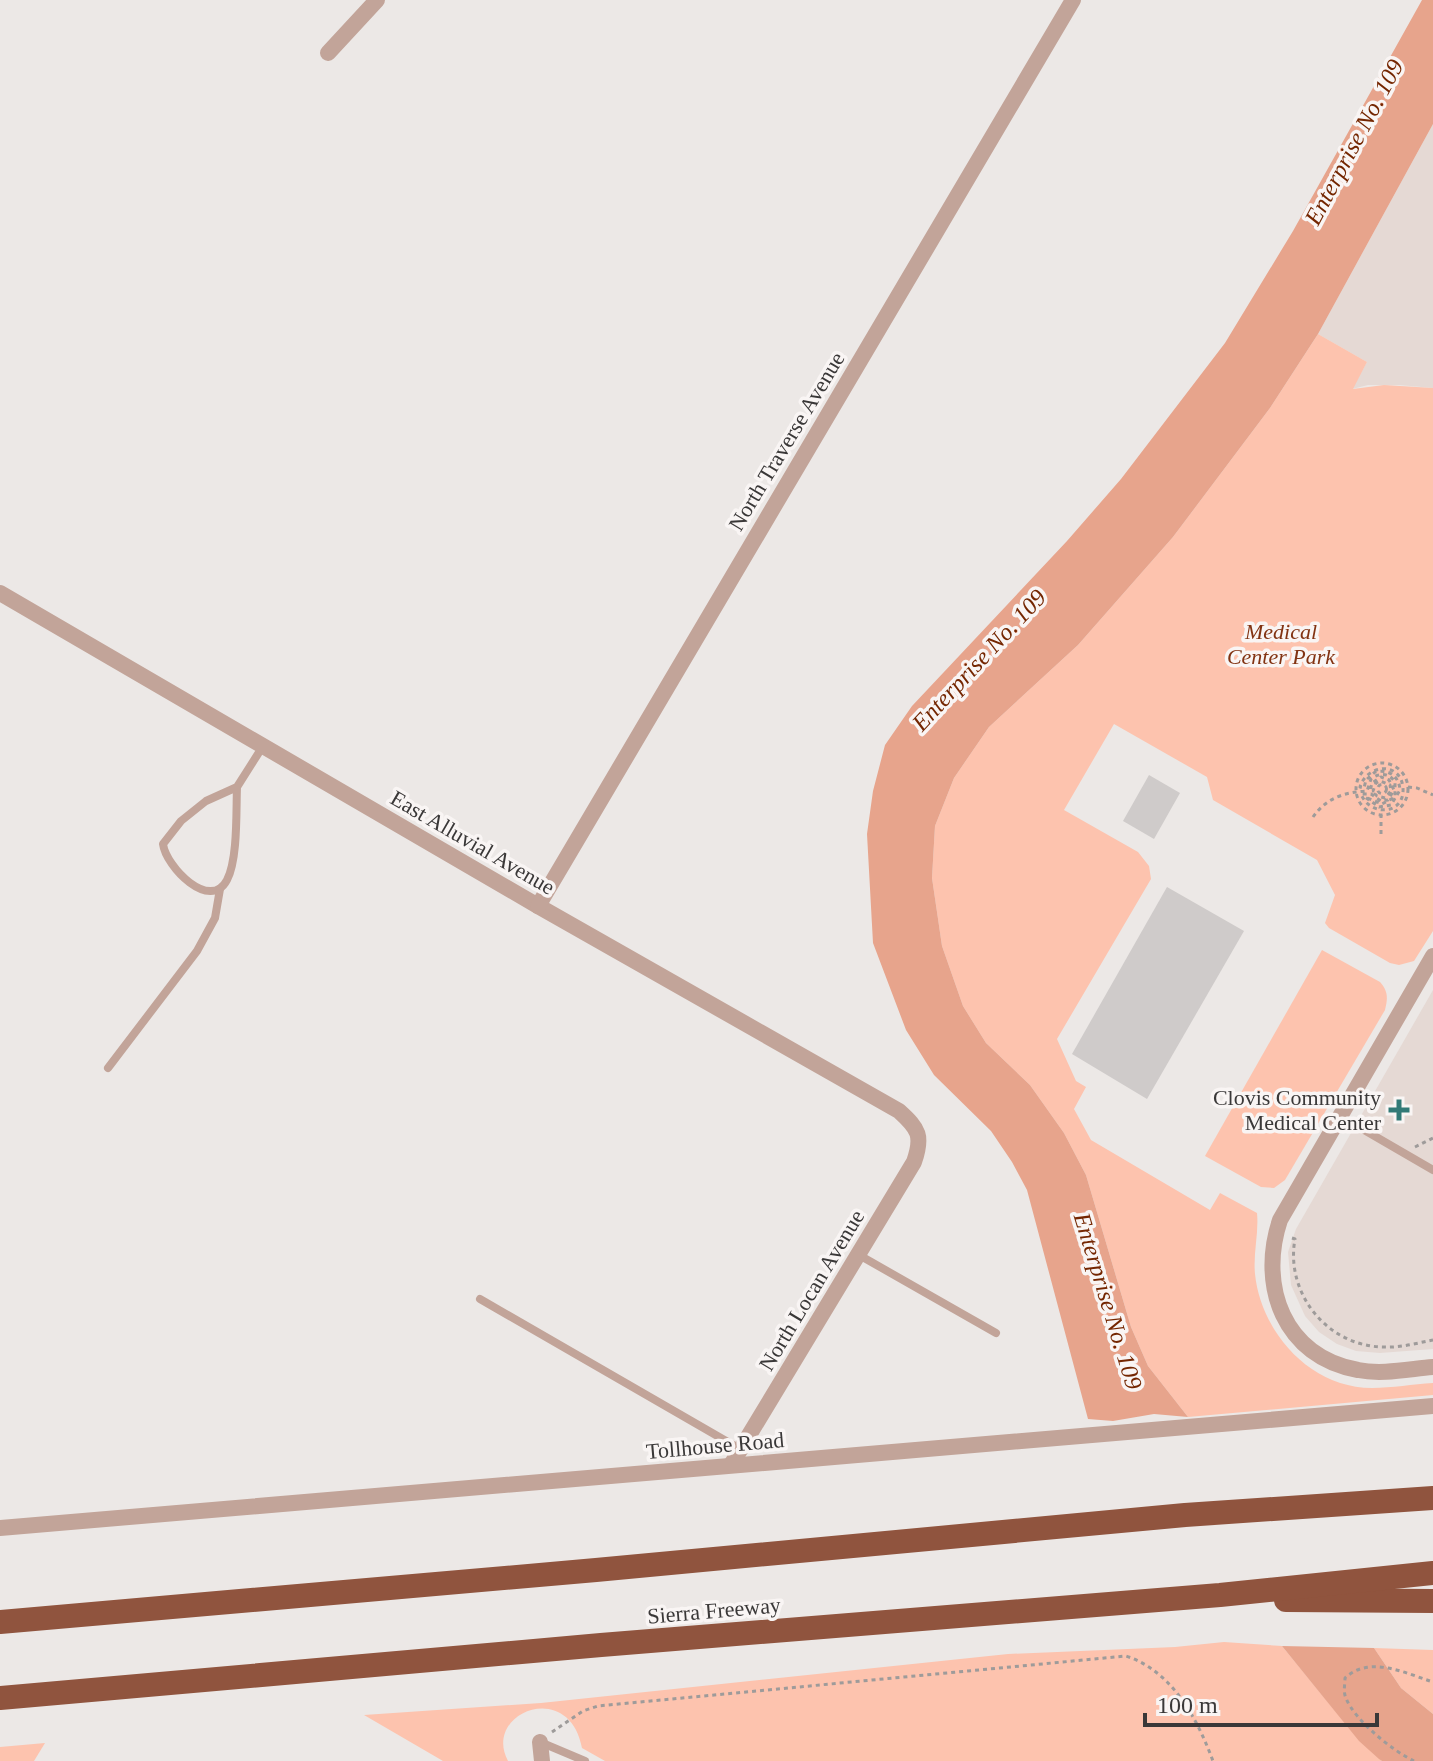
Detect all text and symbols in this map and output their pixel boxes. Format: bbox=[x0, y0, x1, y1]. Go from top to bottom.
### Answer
water label: Enterprise No. 109 bbox=[1299, 55, 1409, 230]
street label: North Traverse Avenue bbox=[723, 348, 850, 535]
water label: Enterprise No. 109 bbox=[906, 584, 1051, 737]
park label: Medical Center Park bbox=[1227, 619, 1336, 669]
street label: East Alluvial Avenue bbox=[386, 785, 559, 900]
place label: Clovis Community Medical Center bbox=[1213, 1085, 1382, 1135]
marker: Clovis Community Medical Center bbox=[1388, 1099, 1410, 1121]
street label: North Locan Avenue bbox=[754, 1205, 869, 1375]
water label: Enterprise No. 109 bbox=[1068, 1209, 1147, 1392]
street label: Tollhouse Road bbox=[645, 1427, 785, 1464]
street label: Sierra Freeway bbox=[646, 1592, 782, 1629]
scale bar bbox=[1145, 1677, 1377, 1727]
text: 100 m bbox=[1157, 1692, 1218, 1718]

